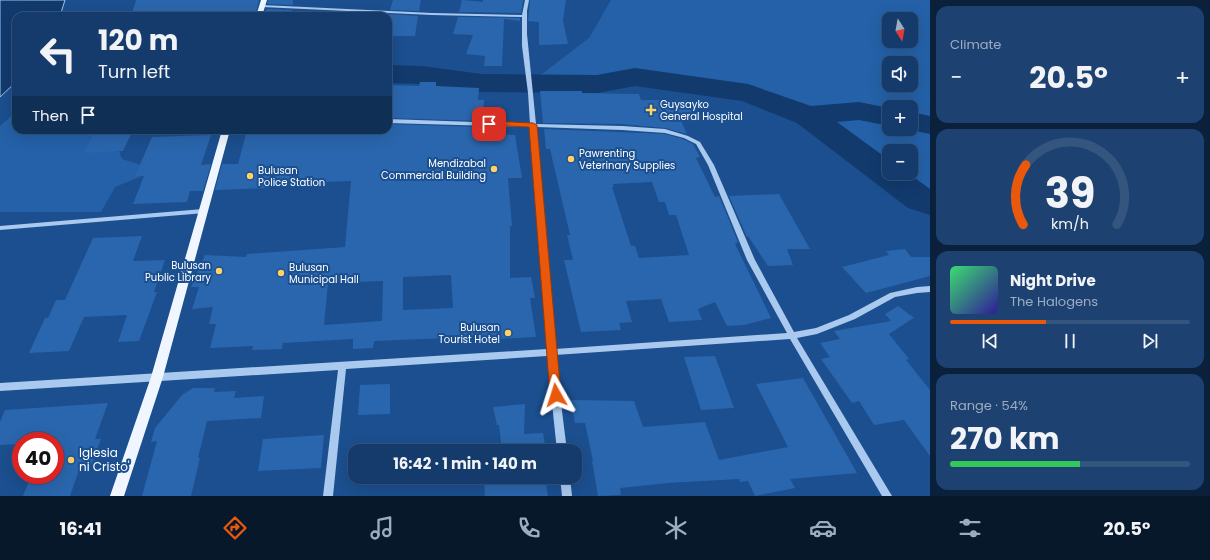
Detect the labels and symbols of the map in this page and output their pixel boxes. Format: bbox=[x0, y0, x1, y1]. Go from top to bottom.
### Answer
north arrow bbox=[882, 12, 918, 48]
place label: Guysayko General Hospital bbox=[660, 97, 743, 124]
marker: Guysayko General Hospital bbox=[645, 104, 657, 116]
pin bbox=[472, 107, 506, 141]
place label: Pawrenting Veterinary Supplies bbox=[579, 146, 675, 173]
marker: Pawrenting Veterinary Supplies bbox=[566, 154, 576, 164]
place label: Mendizabal Commercial Building bbox=[381, 156, 486, 183]
place label: Bulusan Police Station bbox=[258, 163, 325, 190]
marker: Mendizabal Commercial Building bbox=[489, 164, 499, 174]
marker: Bulusan Police Station bbox=[245, 171, 255, 181]
place label: Bulusan Public Library bbox=[145, 258, 211, 285]
place label: Bulusan Municipal Hall bbox=[289, 260, 359, 287]
marker: Bulusan Public Library bbox=[214, 266, 224, 276]
marker: Bulusan Municipal Hall bbox=[276, 268, 286, 278]
place label: Bulusan Tourist Hotel bbox=[438, 320, 500, 347]
marker: Bulusan Tourist Hotel bbox=[503, 328, 513, 338]
position arrow bbox=[535, 374, 577, 416]
speed limit sign: 40 bbox=[12, 432, 64, 484]
place label: Iglesia ni Cristo' bbox=[79, 444, 130, 475]
marker: Iglesia ni Cristo' bbox=[66, 455, 76, 465]

